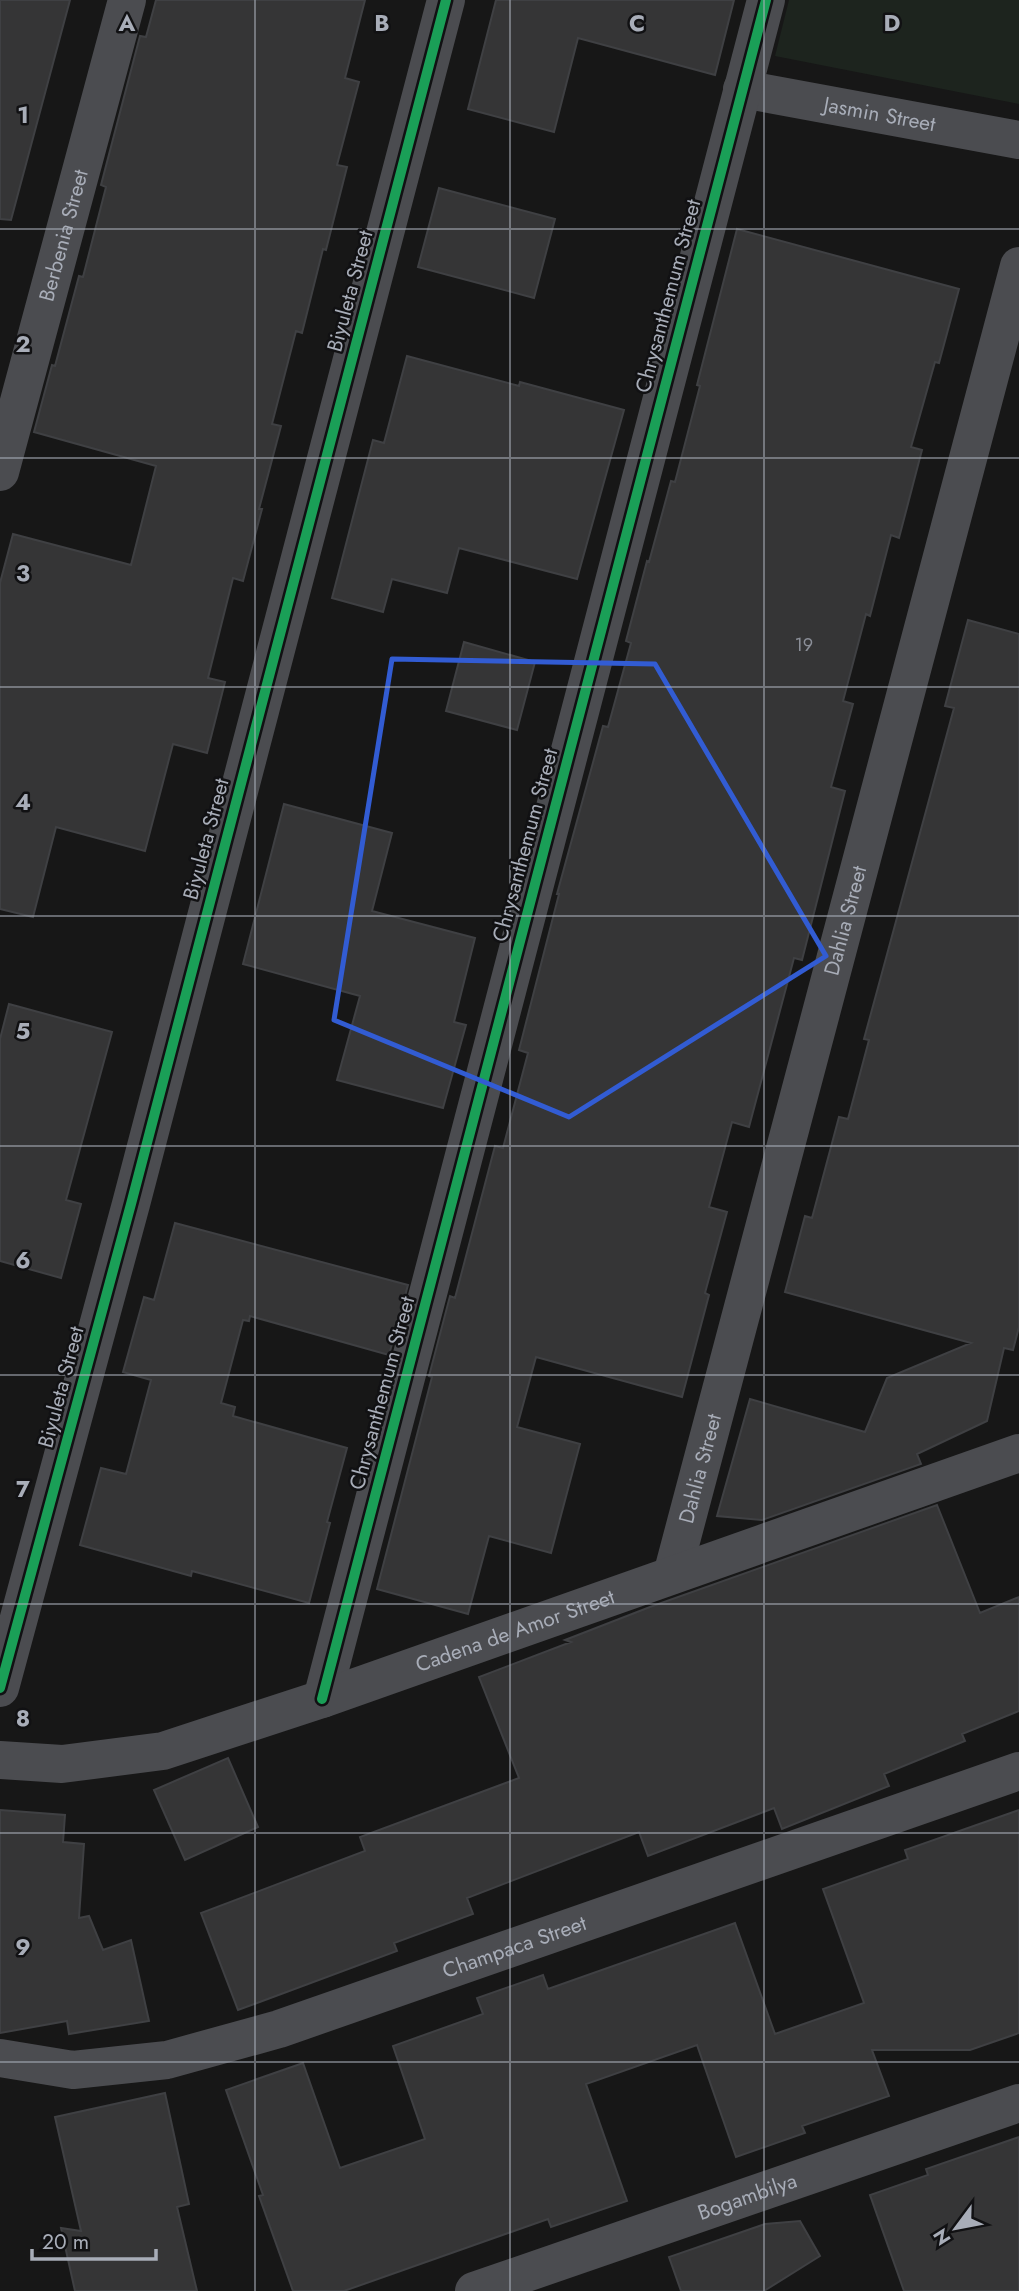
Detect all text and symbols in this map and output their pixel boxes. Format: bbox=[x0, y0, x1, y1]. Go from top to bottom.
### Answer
text: A bbox=[118, 6, 136, 40]
text: B bbox=[374, 6, 390, 40]
text: C bbox=[629, 6, 645, 40]
text: D bbox=[884, 6, 901, 40]
street label: Jasmin Street bbox=[818, 89, 938, 139]
text: 1 bbox=[17, 98, 29, 132]
street label: Berbenia Street bbox=[32, 166, 96, 305]
street label: Chrysanthemum Street bbox=[628, 196, 708, 396]
street label: Biyuleta Street bbox=[319, 227, 381, 355]
text: 2 bbox=[15, 327, 31, 361]
text: 3 bbox=[16, 556, 30, 590]
house number: 19 bbox=[795, 632, 813, 658]
street label: Chrysanthemum Street bbox=[485, 745, 565, 945]
street label: Biyuleta Street bbox=[175, 775, 237, 903]
text: 4 bbox=[15, 785, 31, 819]
street label: Dahlia Street bbox=[817, 862, 874, 979]
text: 5 bbox=[16, 1014, 30, 1048]
text: 6 bbox=[15, 1243, 31, 1277]
street label: Chrysanthemum Street bbox=[342, 1293, 422, 1493]
street label: Biyuleta Street bbox=[30, 1323, 92, 1451]
street label: Dahlia Street bbox=[671, 1411, 729, 1527]
text: 7 bbox=[16, 1472, 30, 1506]
street label: Cadena de Amor Street bbox=[411, 1582, 619, 1680]
text: 8 bbox=[16, 1701, 30, 1735]
street label: Champaca Street bbox=[438, 1908, 590, 1986]
text: 9 bbox=[15, 1930, 31, 1964]
street label: Bogambilya bbox=[693, 2166, 801, 2228]
north arrow bbox=[921, 2193, 991, 2263]
scale bar bbox=[32, 2218, 156, 2262]
text: N bbox=[927, 2223, 957, 2250]
text: 20 m bbox=[42, 2227, 89, 2257]

